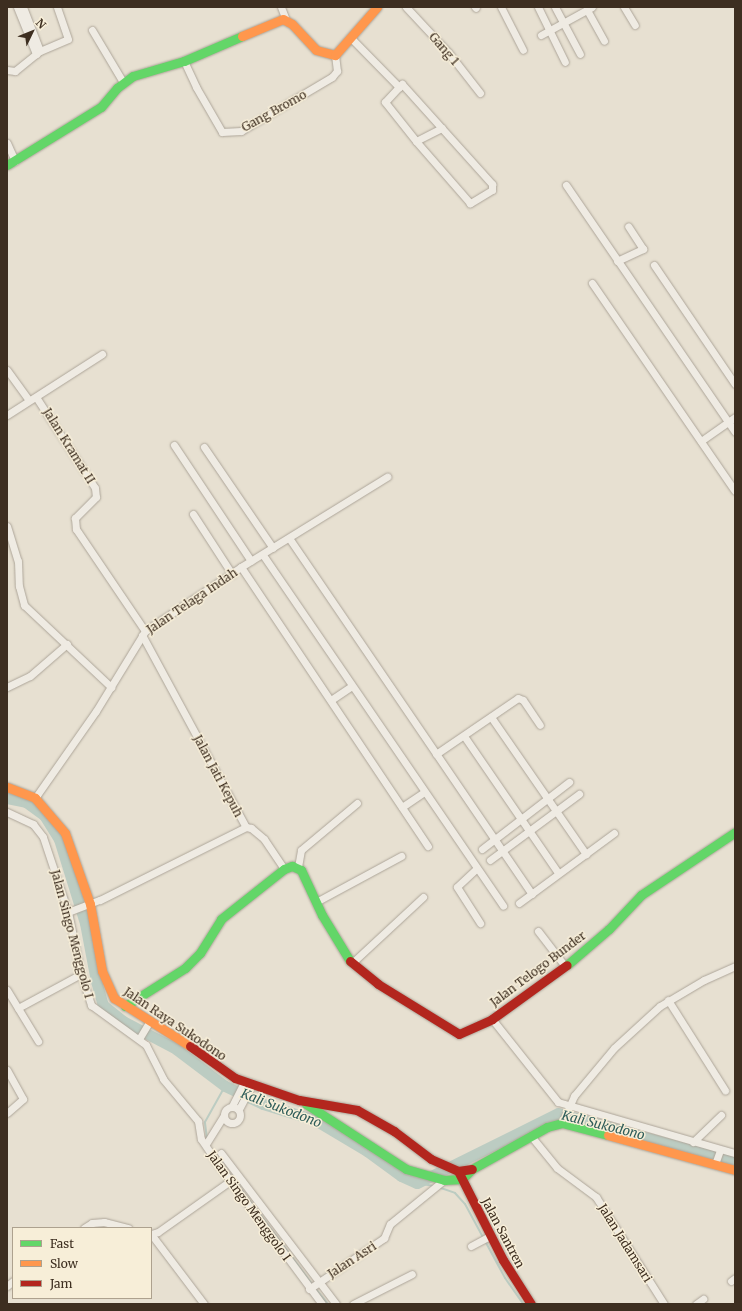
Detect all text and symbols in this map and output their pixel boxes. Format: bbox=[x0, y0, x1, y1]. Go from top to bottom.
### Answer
north arrow bbox=[12, 12, 52, 52]
text: N bbox=[33, 16, 49, 32]
street label: Gang 1 bbox=[426, 30, 462, 68]
street label: Gang Bromo bbox=[239, 87, 309, 135]
street label: Jalan Kramat II bbox=[40, 405, 98, 487]
street label: Jalan Telaga Indah bbox=[144, 565, 240, 637]
street label: Jalan Jati Kepuh bbox=[190, 733, 246, 819]
street label: Jalan Singo Menggolo I bbox=[48, 868, 96, 1000]
street label: Jalan Telogo Bunder bbox=[487, 928, 589, 1010]
street label: Jalan Raya Sukodono bbox=[121, 984, 229, 1064]
water label: Kali Sukodono bbox=[239, 1086, 323, 1132]
water label: Kali Sukodono bbox=[560, 1108, 646, 1144]
street label: Jalan Singo Menggolo I bbox=[204, 1148, 294, 1264]
street label: Jalan Santren bbox=[479, 1196, 527, 1270]
street label: Jalan Jadamsari bbox=[595, 1201, 655, 1285]
legend bbox=[12, 1227, 152, 1299]
text: Fast bbox=[50, 1236, 74, 1251]
street label: Jalan Asri bbox=[325, 1239, 379, 1281]
text: Slow bbox=[50, 1256, 78, 1271]
text: Jam bbox=[50, 1276, 72, 1291]

